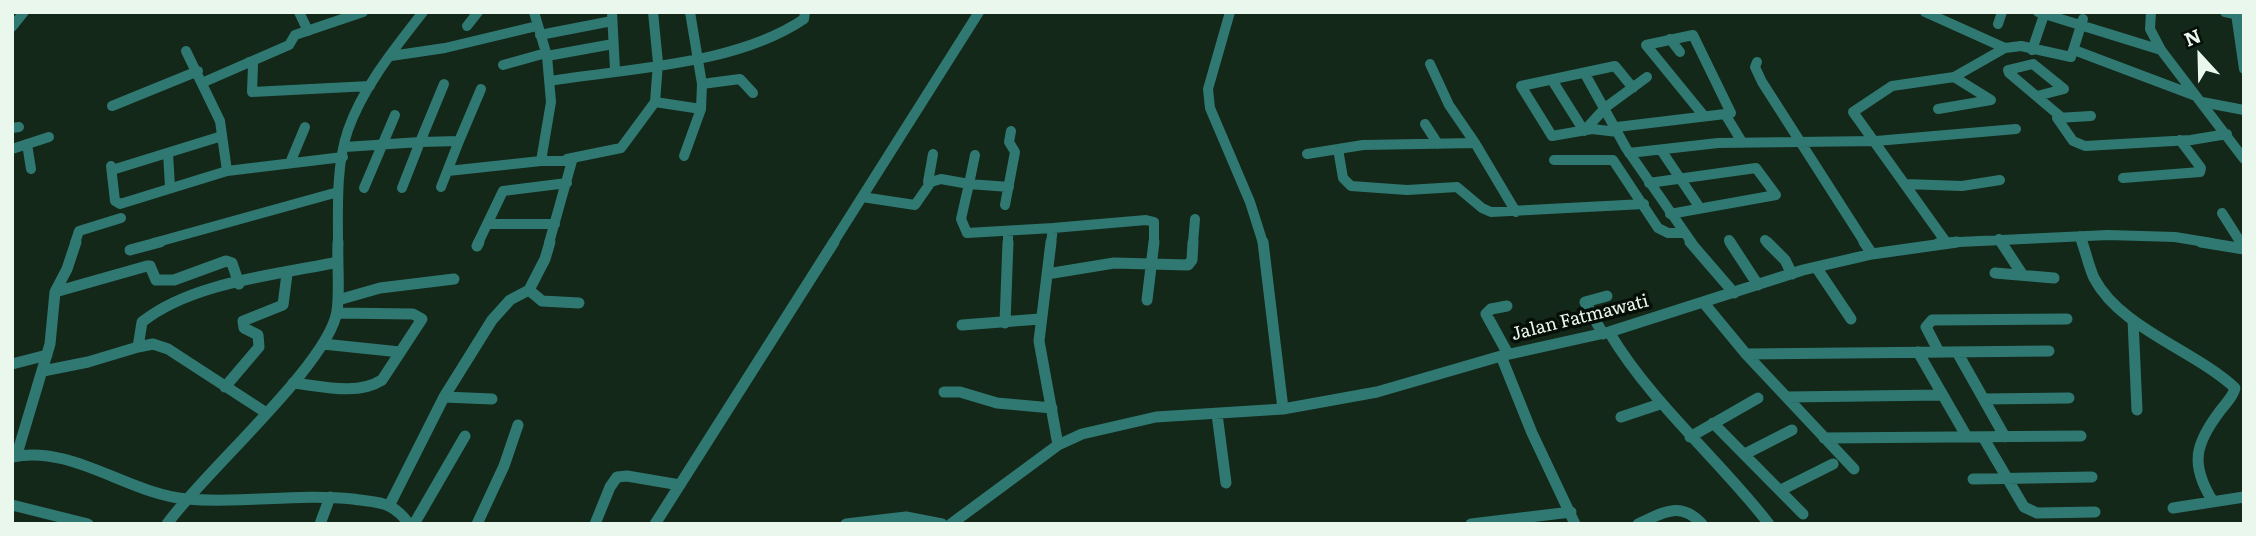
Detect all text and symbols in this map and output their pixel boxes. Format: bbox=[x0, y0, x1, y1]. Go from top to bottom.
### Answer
north arrow bbox=[2165, 21, 2235, 91]
text: N bbox=[2179, 21, 2205, 53]
street label: Jalan Fatmawati bbox=[1509, 291, 1651, 345]

